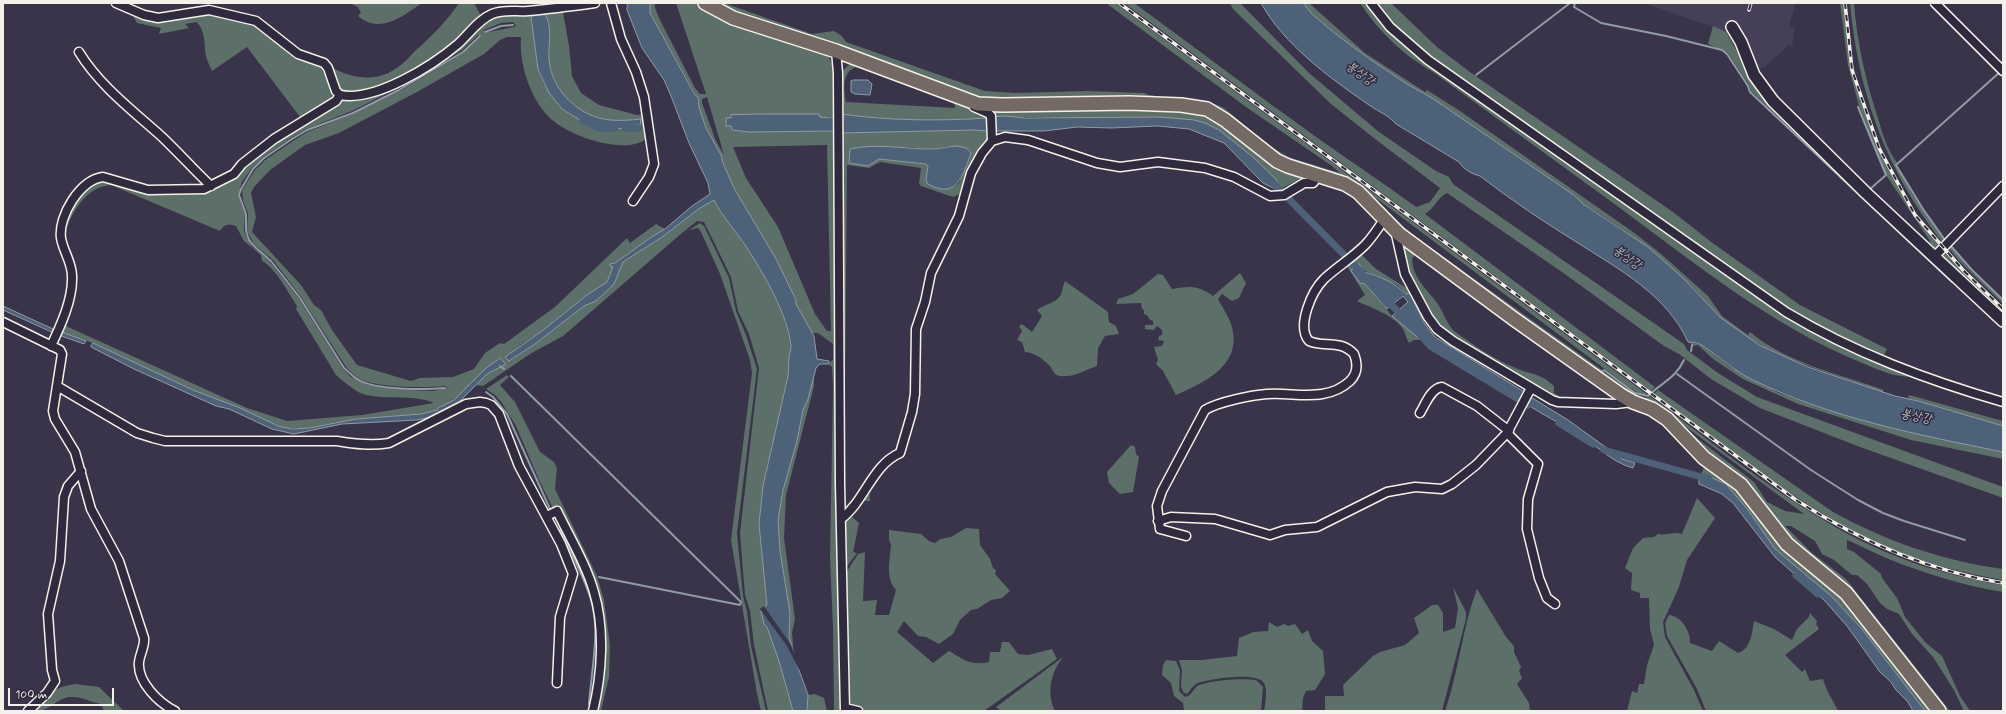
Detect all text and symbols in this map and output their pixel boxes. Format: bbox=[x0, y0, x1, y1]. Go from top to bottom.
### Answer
water label: 봉상강 bbox=[1343, 58, 1377, 90]
water label: 봉상강 bbox=[1610, 242, 1644, 274]
water label: 봉상강 bbox=[1899, 406, 1933, 428]
scale bar bbox=[10, 680, 116, 706]
text: 100 m bbox=[15, 687, 47, 703]

